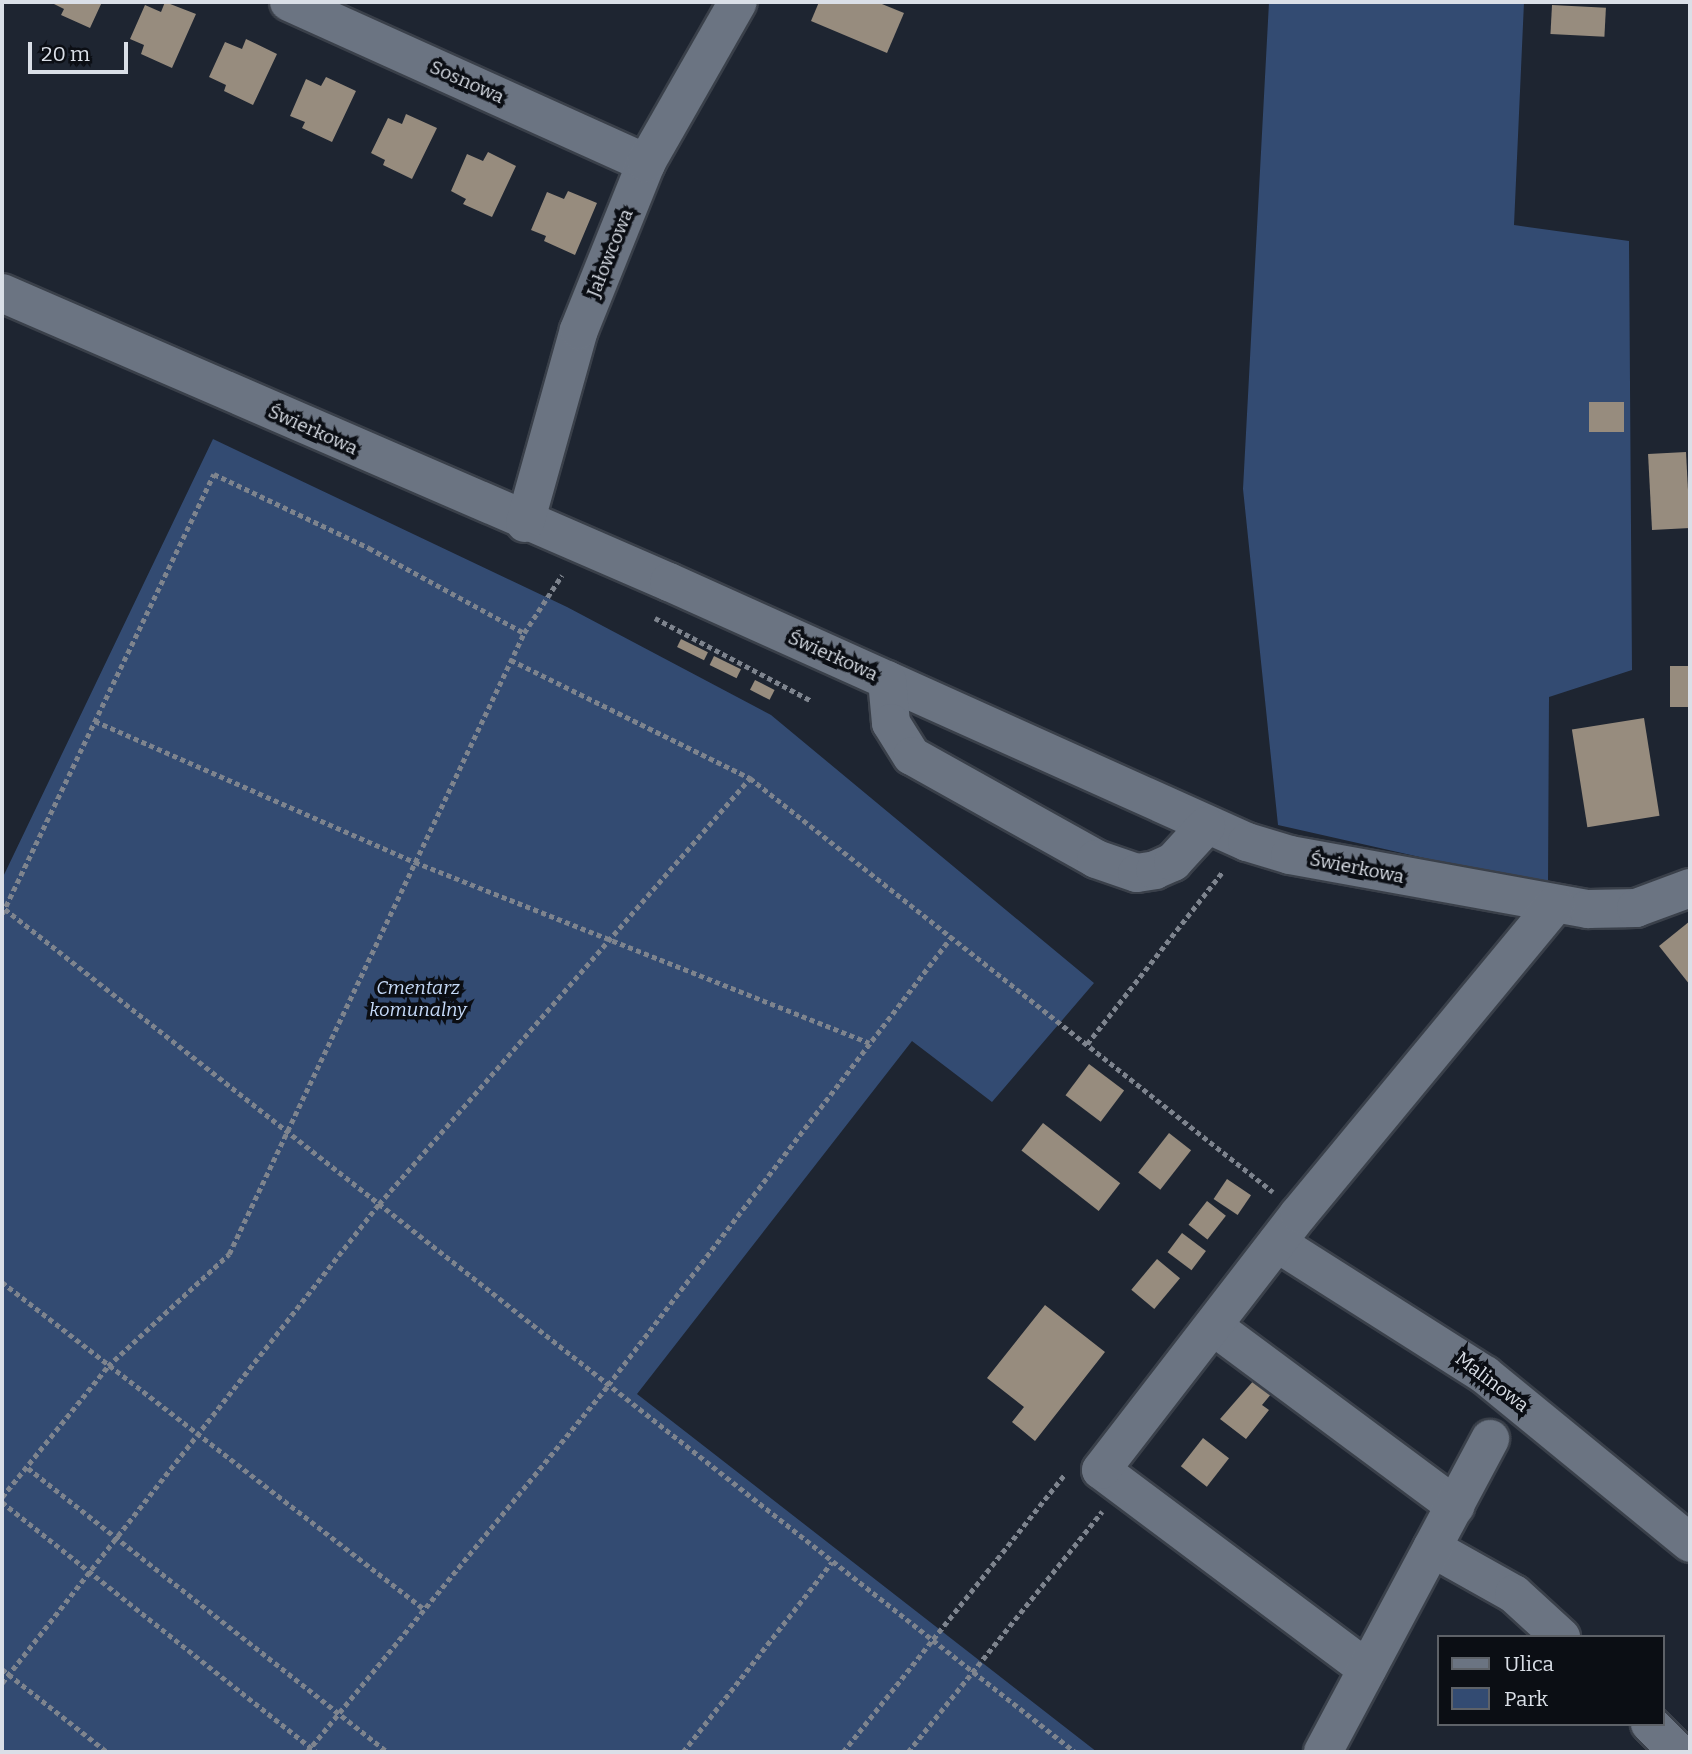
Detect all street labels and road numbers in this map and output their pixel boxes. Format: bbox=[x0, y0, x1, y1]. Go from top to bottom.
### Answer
street label: Sosnowa bbox=[426, 56, 508, 108]
street label: Jałowcowa bbox=[582, 206, 638, 300]
street label: Świerkowa bbox=[265, 400, 361, 460]
street label: Świerkowa bbox=[785, 626, 881, 686]
street label: Świerkowa bbox=[1308, 848, 1406, 888]
street label: Malinowa bbox=[1451, 1347, 1533, 1417]

